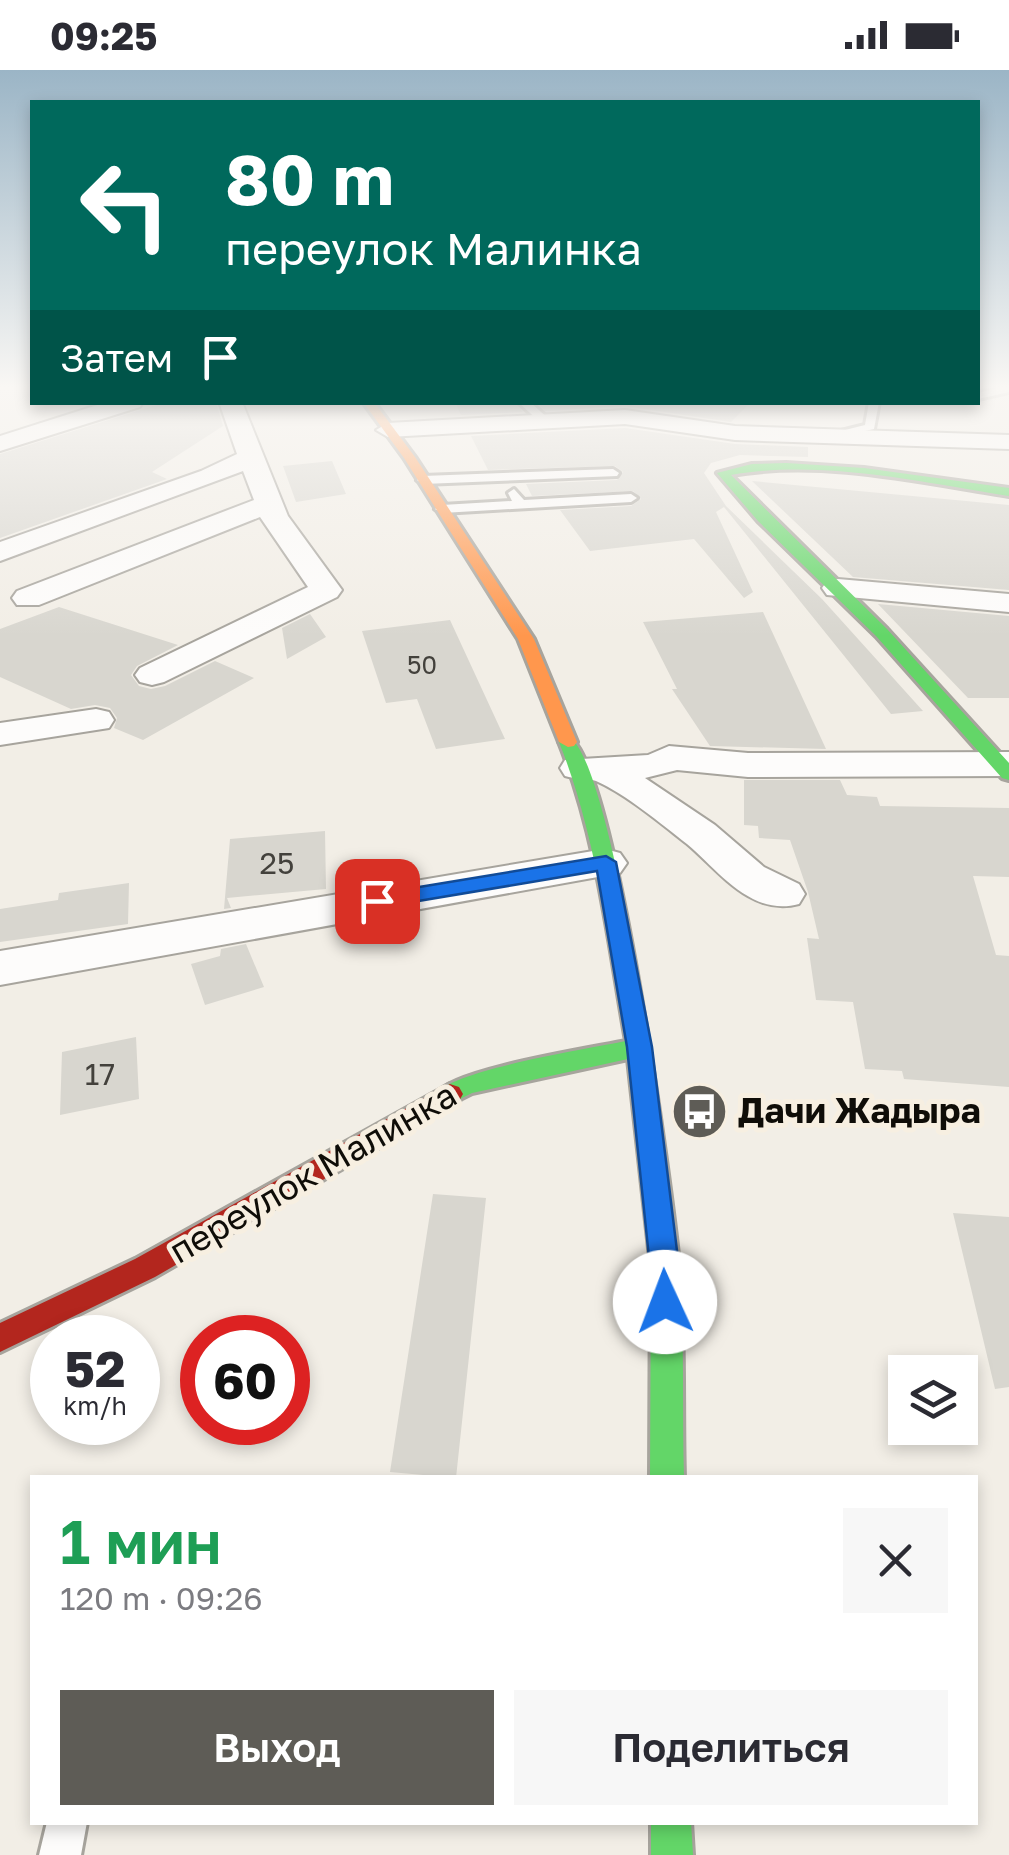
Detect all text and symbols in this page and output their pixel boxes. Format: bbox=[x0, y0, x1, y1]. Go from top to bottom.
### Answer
text: 09:25 bbox=[50, 13, 157, 58]
text: 80 m bbox=[225, 136, 394, 220]
icon: left bbox=[60, 140, 190, 270]
text: переулок Малинка bbox=[225, 221, 642, 275]
icon: arrive bbox=[193, 330, 248, 385]
text: Затем bbox=[60, 335, 173, 380]
house number: 50 bbox=[407, 649, 437, 680]
house number: 25 bbox=[260, 845, 294, 881]
pin bbox=[335, 859, 420, 944]
icon: arrive bbox=[350, 874, 405, 929]
house number: 17 bbox=[85, 1056, 115, 1092]
street label: переулок Малинка bbox=[162, 1073, 463, 1271]
bus stop icon: Дачи Жадыра bbox=[669, 1081, 729, 1141]
place label: Дачи Жадыра bbox=[738, 1089, 981, 1131]
position arrow bbox=[613, 1250, 717, 1354]
speed limit sign: 60 bbox=[180, 1315, 310, 1445]
text: 52 bbox=[64, 1338, 125, 1398]
map controls bbox=[888, 1355, 978, 1445]
button: layers bbox=[888, 1355, 978, 1445]
text: km/h bbox=[63, 1390, 127, 1421]
text: 1 мин bbox=[60, 1505, 222, 1577]
button: close bbox=[843, 1508, 948, 1613]
text: 120 m · 09:26 bbox=[60, 1579, 263, 1617]
button: Выход bbox=[60, 1690, 494, 1805]
button: Поделиться bbox=[514, 1690, 948, 1805]

